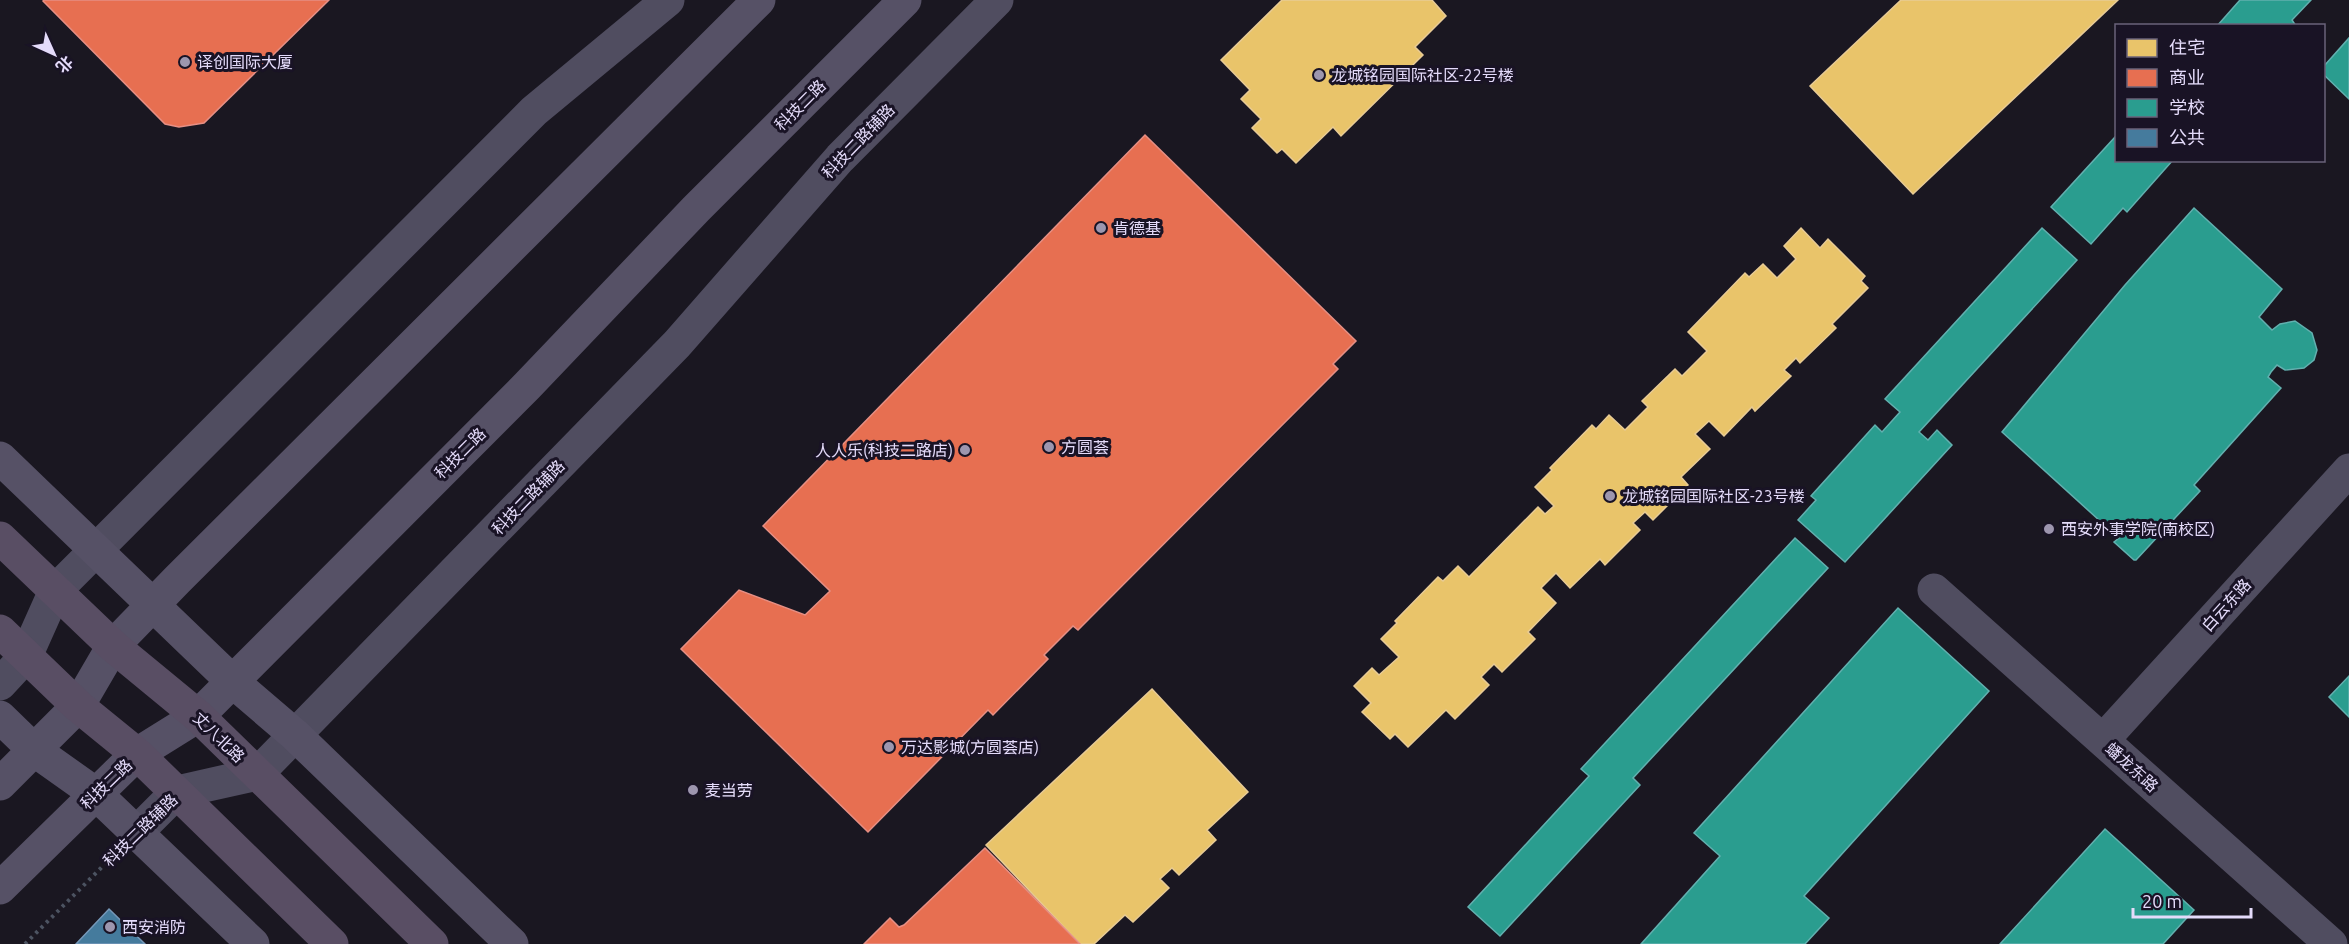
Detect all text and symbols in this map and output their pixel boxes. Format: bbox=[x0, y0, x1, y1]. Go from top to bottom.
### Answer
north arrow bbox=[24, 24, 84, 84]
legend bbox=[2115, 24, 2325, 162]
text: 住宅 bbox=[2169, 37, 2205, 57]
text: 北 bbox=[53, 53, 77, 77]
place label: 译创国际大厦 bbox=[197, 53, 293, 71]
marker: 译创国际大厦 bbox=[178, 55, 192, 69]
place label: 龙城铭园国际社区-22号楼 bbox=[1331, 66, 1514, 84]
text: 商业 bbox=[2169, 67, 2205, 87]
marker: 龙城铭园国际社区-22号楼 bbox=[1312, 68, 1326, 82]
street label: 科技二路 bbox=[771, 76, 829, 134]
text: 学校 bbox=[2169, 97, 2205, 117]
street label: 科技二路辅路 bbox=[818, 100, 898, 182]
text: 公共 bbox=[2169, 127, 2205, 147]
place label: 肯德基 bbox=[1113, 219, 1161, 237]
marker: 肯德基 bbox=[1094, 221, 1108, 235]
street label: 科技二路 bbox=[431, 424, 489, 482]
place label: 方圆荟 bbox=[1061, 438, 1109, 456]
marker: 方圆荟 bbox=[1042, 440, 1056, 454]
place label: 人人乐(科技二路店) bbox=[815, 441, 953, 460]
marker: 人人乐(科技二路店) bbox=[958, 443, 972, 457]
street label: 科技二路辅路 bbox=[488, 456, 568, 538]
place label: 龙城铭园国际社区-23号楼 bbox=[1622, 487, 1805, 505]
marker: 龙城铭园国际社区-23号楼 bbox=[1603, 489, 1617, 503]
place label: 西安外事学院(南校区) bbox=[2061, 520, 2215, 539]
marker: 西安外事学院(南校区) bbox=[2042, 522, 2056, 536]
street label: 白云东路 bbox=[2198, 575, 2254, 635]
street label: 丈八北路 bbox=[190, 708, 248, 766]
place label: 万达影城(方圆荟店) bbox=[901, 738, 1039, 757]
street label: 蟠龙东路 bbox=[2102, 739, 2162, 795]
marker: 万达影城(方圆荟店) bbox=[882, 740, 896, 754]
street label: 科技二路 bbox=[77, 755, 135, 813]
place label: 麦当劳 bbox=[705, 781, 753, 799]
marker: 麦当劳 bbox=[686, 783, 700, 797]
street label: 科技二路辅路 bbox=[99, 790, 181, 870]
scale bar bbox=[2133, 881, 2252, 919]
text: 20 m bbox=[2142, 891, 2182, 911]
place label: 西安消防 bbox=[122, 918, 186, 936]
marker: 西安消防 bbox=[103, 920, 117, 934]

